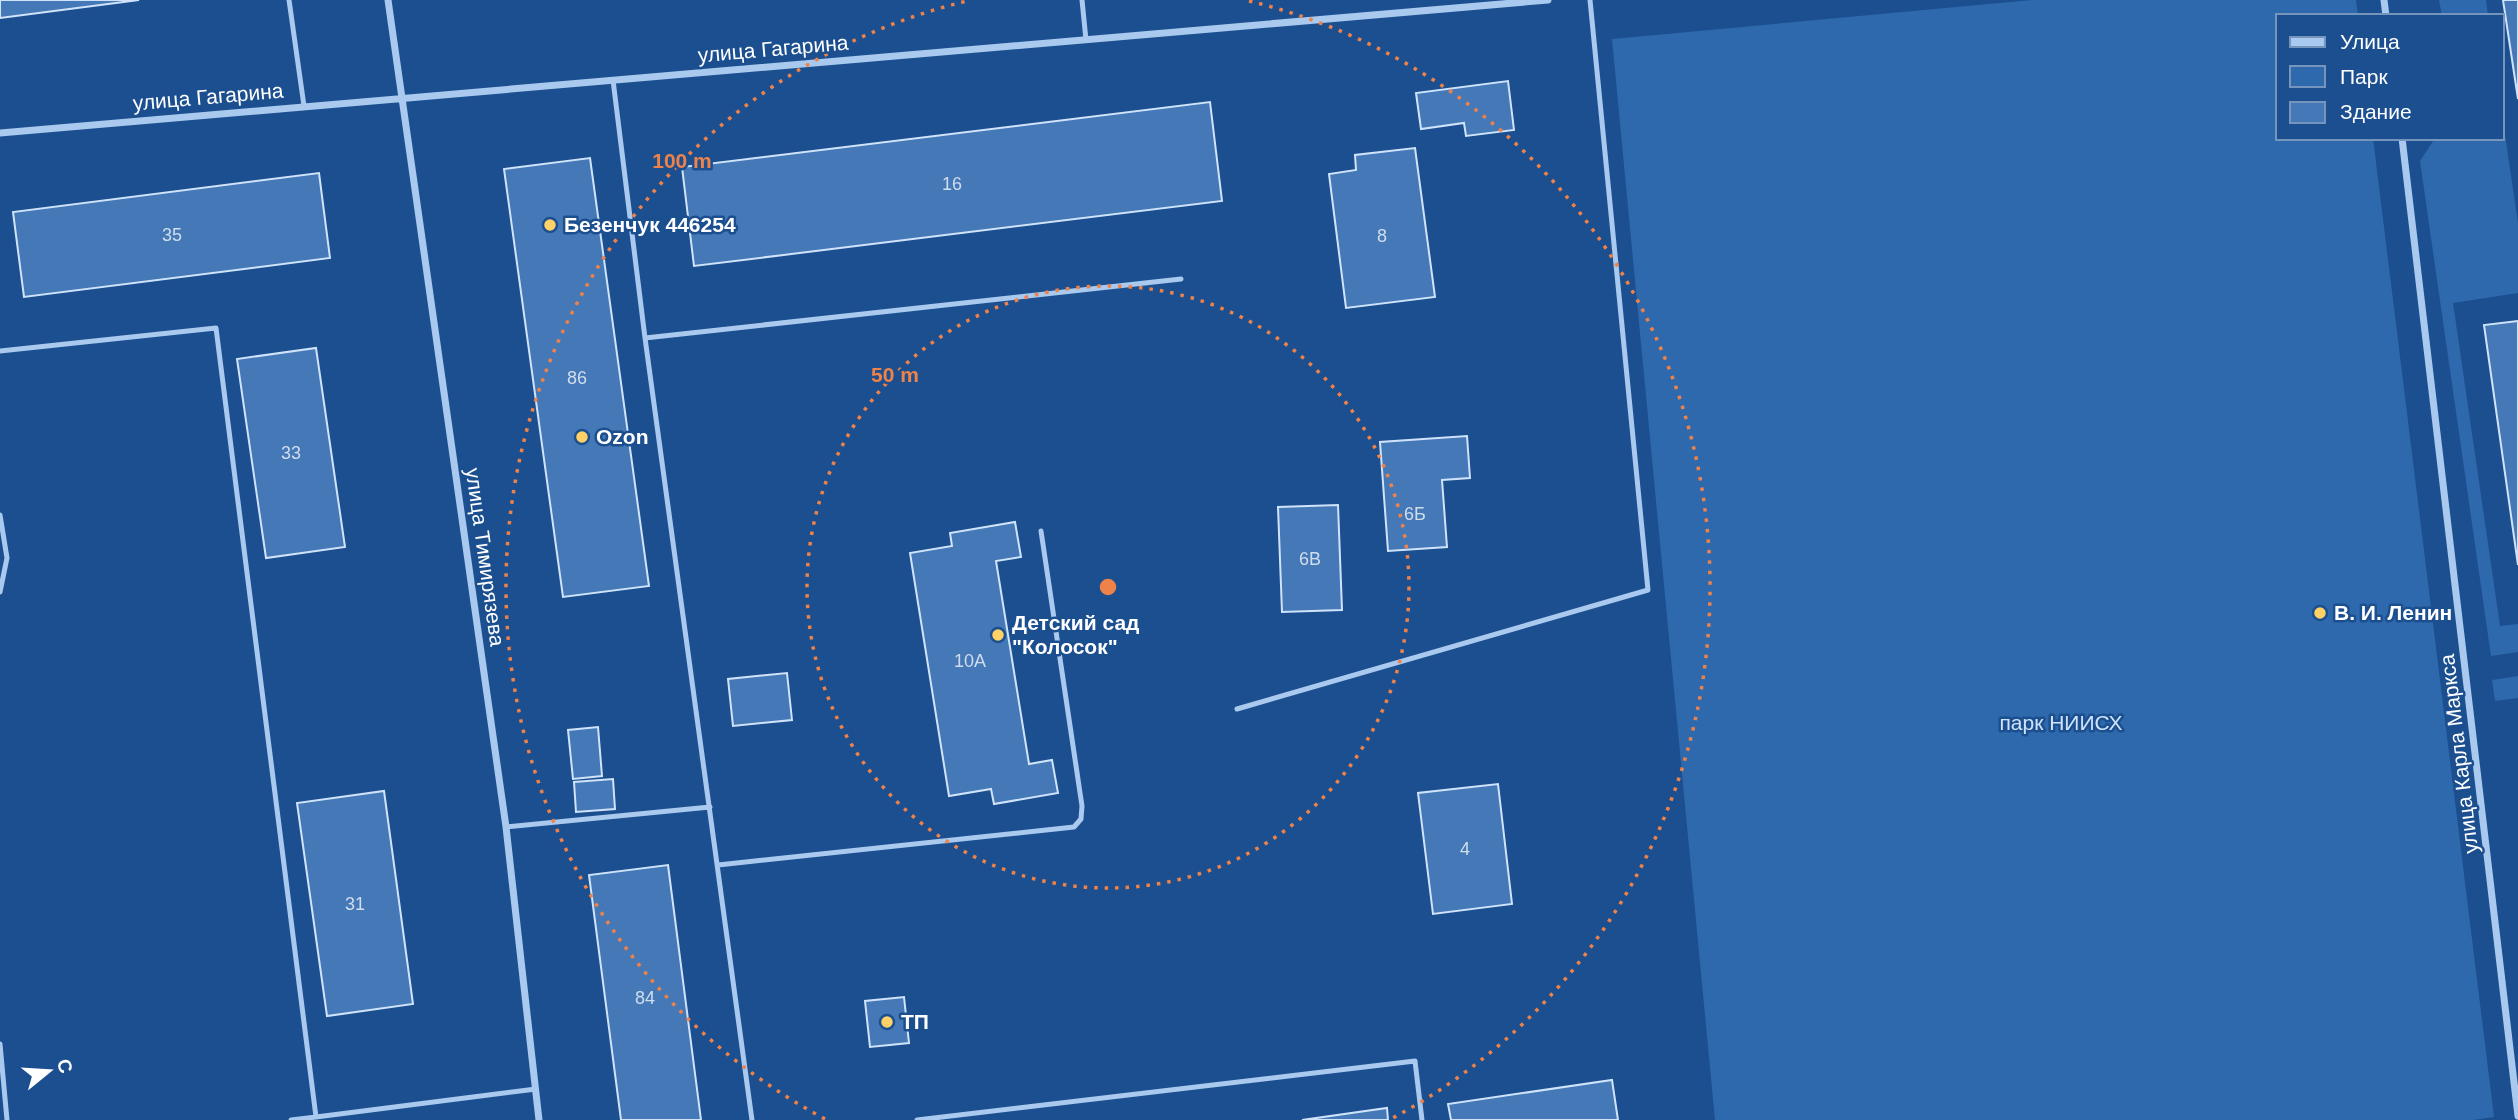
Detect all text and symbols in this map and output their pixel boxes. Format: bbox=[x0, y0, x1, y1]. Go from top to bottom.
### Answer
legend bbox=[2276, 14, 2504, 140]
street label: улица Гагарина bbox=[697, 30, 849, 67]
text: Улица bbox=[2340, 30, 2400, 53]
text: Парк bbox=[2340, 65, 2388, 88]
street label: улица Гагарина bbox=[132, 78, 284, 115]
text: Здание bbox=[2340, 100, 2412, 123]
text: 100 m bbox=[652, 149, 712, 172]
house number: 16 bbox=[942, 174, 962, 194]
place label: Безенчук 446254 bbox=[564, 213, 736, 236]
marker: Безенчук 446254 bbox=[542, 217, 558, 233]
house number: 35 bbox=[162, 225, 182, 245]
house number: 8 bbox=[1377, 226, 1387, 246]
text: 50 m bbox=[871, 363, 919, 386]
house number: 86 bbox=[567, 368, 587, 388]
place label: Ozon bbox=[596, 425, 649, 448]
marker: Ozon bbox=[574, 429, 590, 445]
house number: 33 bbox=[281, 443, 301, 463]
street label: улица Тимирязева bbox=[462, 466, 509, 648]
house number: 6Б bbox=[1404, 504, 1426, 524]
house number: 6В bbox=[1299, 549, 1321, 569]
centre of rings bbox=[1096, 575, 1120, 599]
place label: В. И. Ленин bbox=[2334, 601, 2452, 624]
marker: В. И. Ленин bbox=[2312, 605, 2328, 621]
place label: Детский сад "Колосок" bbox=[1012, 611, 1139, 658]
marker: Детский сад "Колосок" bbox=[990, 627, 1006, 643]
house number: 10А bbox=[954, 651, 986, 671]
street label: улица Карла Маркса bbox=[2435, 653, 2482, 855]
park label: парк НИИСХ bbox=[1999, 711, 2123, 734]
house number: 4 bbox=[1460, 839, 1470, 859]
house number: 31 bbox=[345, 894, 365, 914]
house number: 84 bbox=[635, 988, 655, 1008]
place label: ТП bbox=[901, 1010, 929, 1033]
marker: ТП bbox=[879, 1014, 895, 1030]
north arrow bbox=[14, 1036, 84, 1106]
text: С bbox=[53, 1056, 77, 1076]

